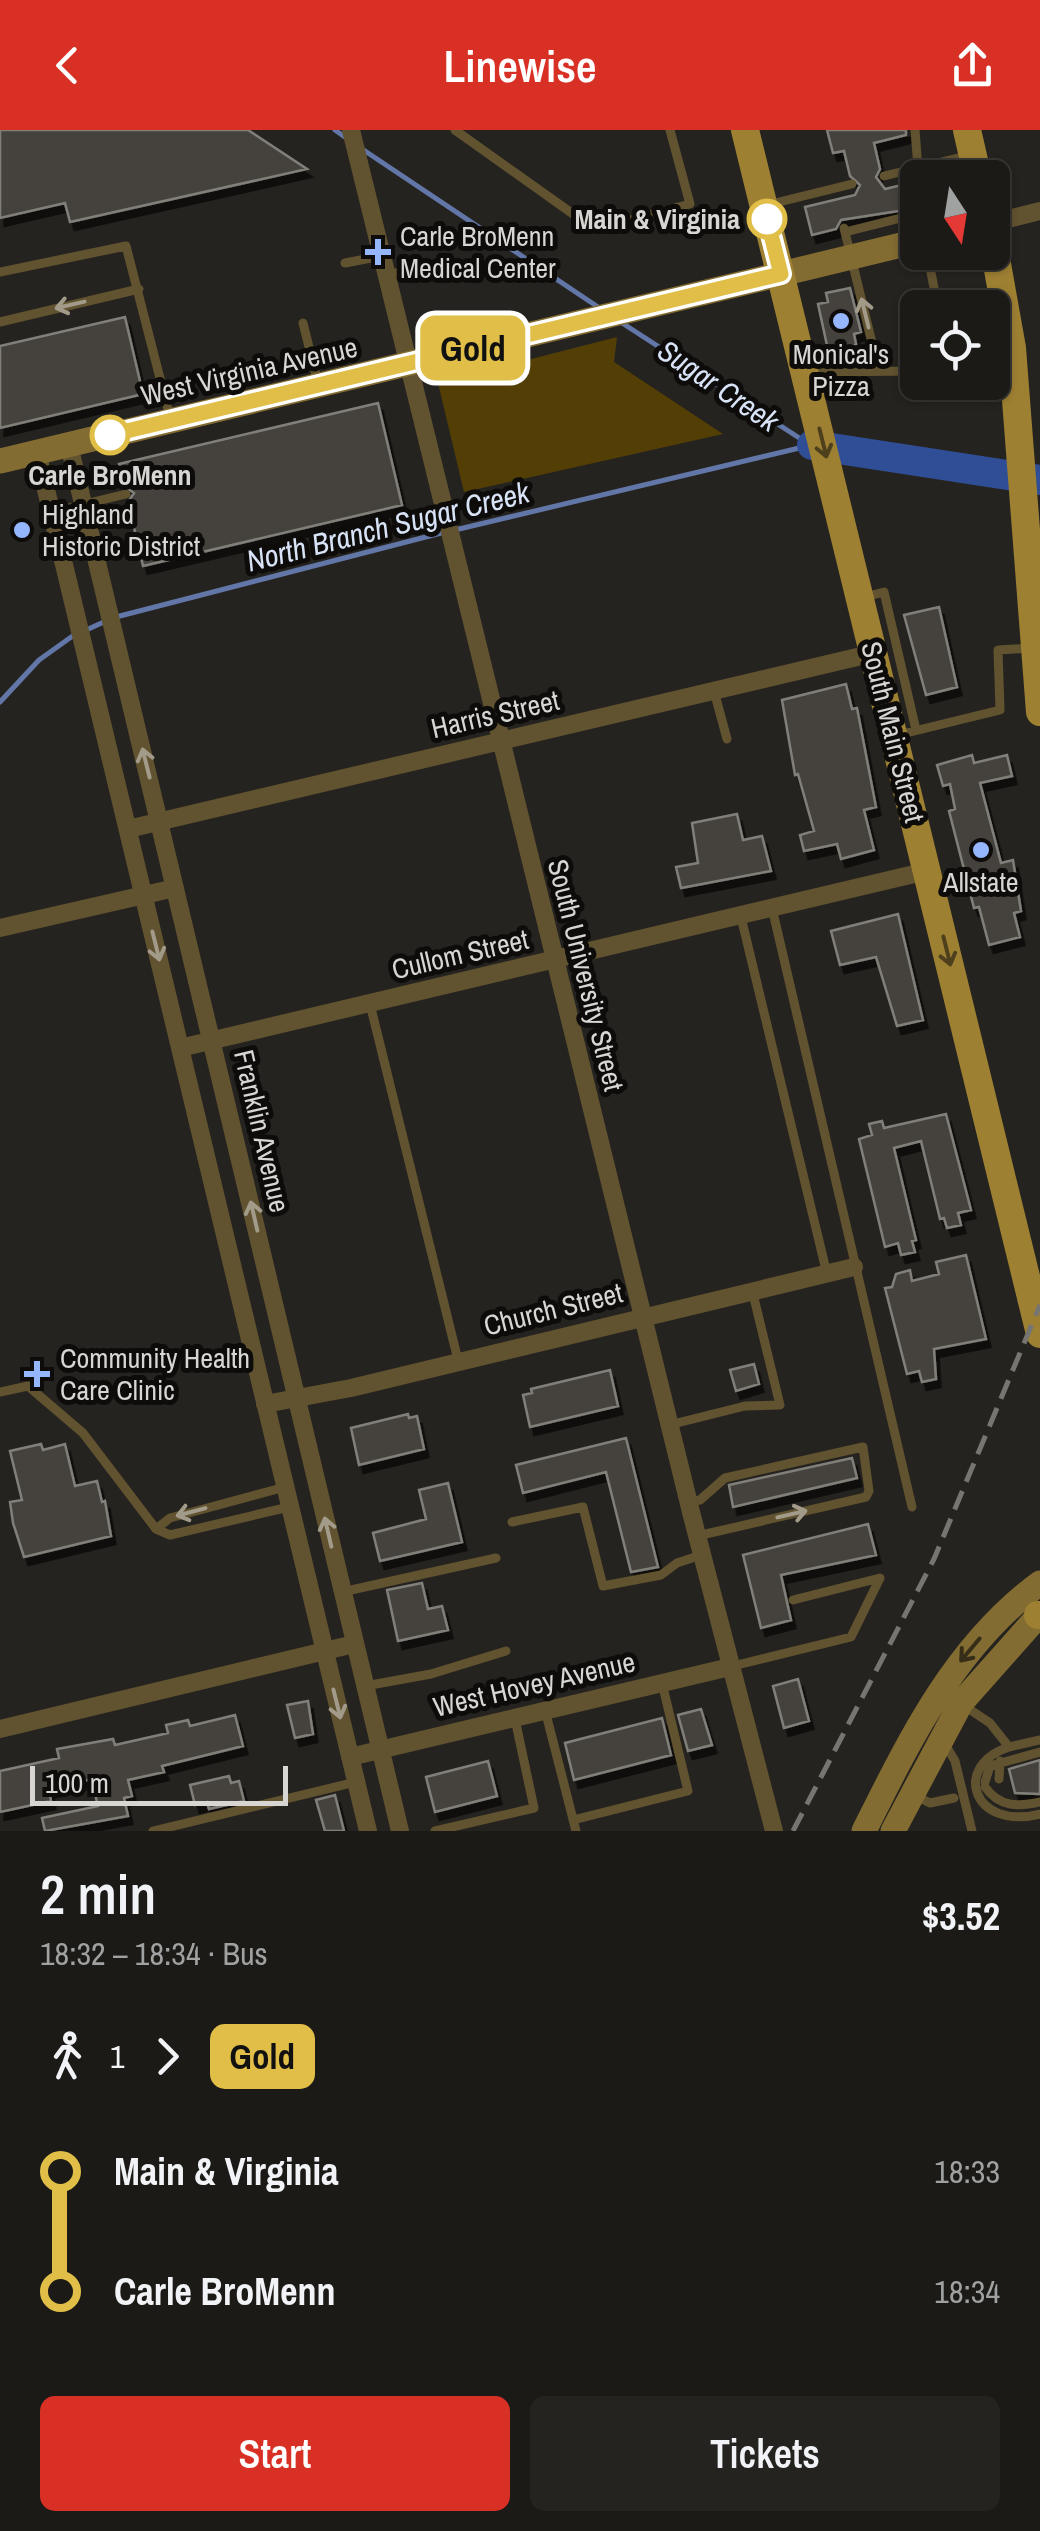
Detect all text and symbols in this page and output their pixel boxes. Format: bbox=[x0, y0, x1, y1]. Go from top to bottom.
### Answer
text: Linewise bbox=[443, 35, 597, 96]
icon: back bbox=[40, 38, 95, 93]
icon: share bbox=[945, 38, 1000, 93]
north arrow bbox=[900, 160, 1010, 270]
map controls bbox=[900, 160, 1010, 400]
place label: Main & Virginia bbox=[575, 200, 740, 238]
marker: Main & Virginia bbox=[748, 200, 786, 238]
place label: Carle BroMenn Medical Center bbox=[400, 217, 556, 287]
marker: Carle BroMenn Medical Center bbox=[365, 239, 391, 265]
button: locate bbox=[900, 290, 1010, 400]
one-way arrow bbox=[55, 297, 87, 315]
one-way arrow bbox=[854, 298, 873, 329]
marker: Monical's Pizza bbox=[830, 310, 852, 332]
line badge: Gold bbox=[403, 316, 543, 380]
text: Gold bbox=[440, 325, 506, 372]
street label: West Virginia Avenue bbox=[137, 328, 361, 414]
water label: Sugar Creek bbox=[650, 330, 788, 441]
place label: Monical's Pizza bbox=[793, 335, 889, 405]
marker: Carle BroMenn bbox=[91, 416, 129, 454]
one-way arrow bbox=[814, 427, 833, 458]
place label: Carle BroMenn bbox=[28, 456, 192, 494]
water label: North Branch Sugar Creek bbox=[242, 471, 535, 580]
place label: Highland Historic District bbox=[42, 495, 200, 565]
marker: Highland Historic District bbox=[11, 519, 33, 541]
street label: South Main Street bbox=[852, 638, 934, 826]
street label: Harris Street bbox=[427, 681, 563, 747]
one-way arrow bbox=[136, 748, 154, 780]
marker: Allstate bbox=[970, 839, 992, 861]
street label: South University Street bbox=[539, 855, 633, 1095]
place label: Allstate bbox=[942, 863, 1019, 901]
street label: Cullom Street bbox=[388, 920, 532, 988]
one-way arrow bbox=[148, 929, 166, 961]
one-way arrow bbox=[939, 934, 957, 966]
street label: Franklin Avenue bbox=[225, 1046, 299, 1216]
one-way arrow bbox=[243, 1201, 262, 1232]
street label: Church Street bbox=[480, 1273, 626, 1345]
place label: Community Health Care Clinic bbox=[60, 1339, 250, 1409]
marker: Community Health Care Clinic bbox=[24, 1361, 50, 1387]
one-way arrow bbox=[176, 1504, 207, 1523]
one-way arrow bbox=[775, 1504, 807, 1522]
one-way arrow bbox=[318, 1517, 336, 1549]
one-way arrow bbox=[959, 1637, 981, 1663]
street label: West Hovey Avenue bbox=[429, 1642, 639, 1726]
one-way arrow bbox=[329, 1687, 347, 1719]
scale bar bbox=[30, 1761, 288, 1806]
text: 100 m bbox=[45, 1764, 109, 1802]
text: 2 min bbox=[40, 1857, 156, 1931]
text: $3.52 bbox=[922, 1891, 1000, 1942]
text: 18:32 – 18:34 · Bus bbox=[40, 1932, 268, 1975]
icon: walk bbox=[40, 2029, 95, 2084]
icon: forward bbox=[140, 2029, 195, 2084]
text: Gold bbox=[230, 2033, 295, 2080]
text: 1 bbox=[110, 2035, 125, 2078]
text: Main & Virginia bbox=[114, 2146, 339, 2197]
text: 18:33 bbox=[934, 2150, 1000, 2193]
text: Carle BroMenn bbox=[114, 2266, 336, 2317]
text: 18:34 bbox=[934, 2270, 1000, 2313]
button: Start bbox=[40, 2396, 510, 2511]
button: Tickets bbox=[530, 2396, 1000, 2511]

